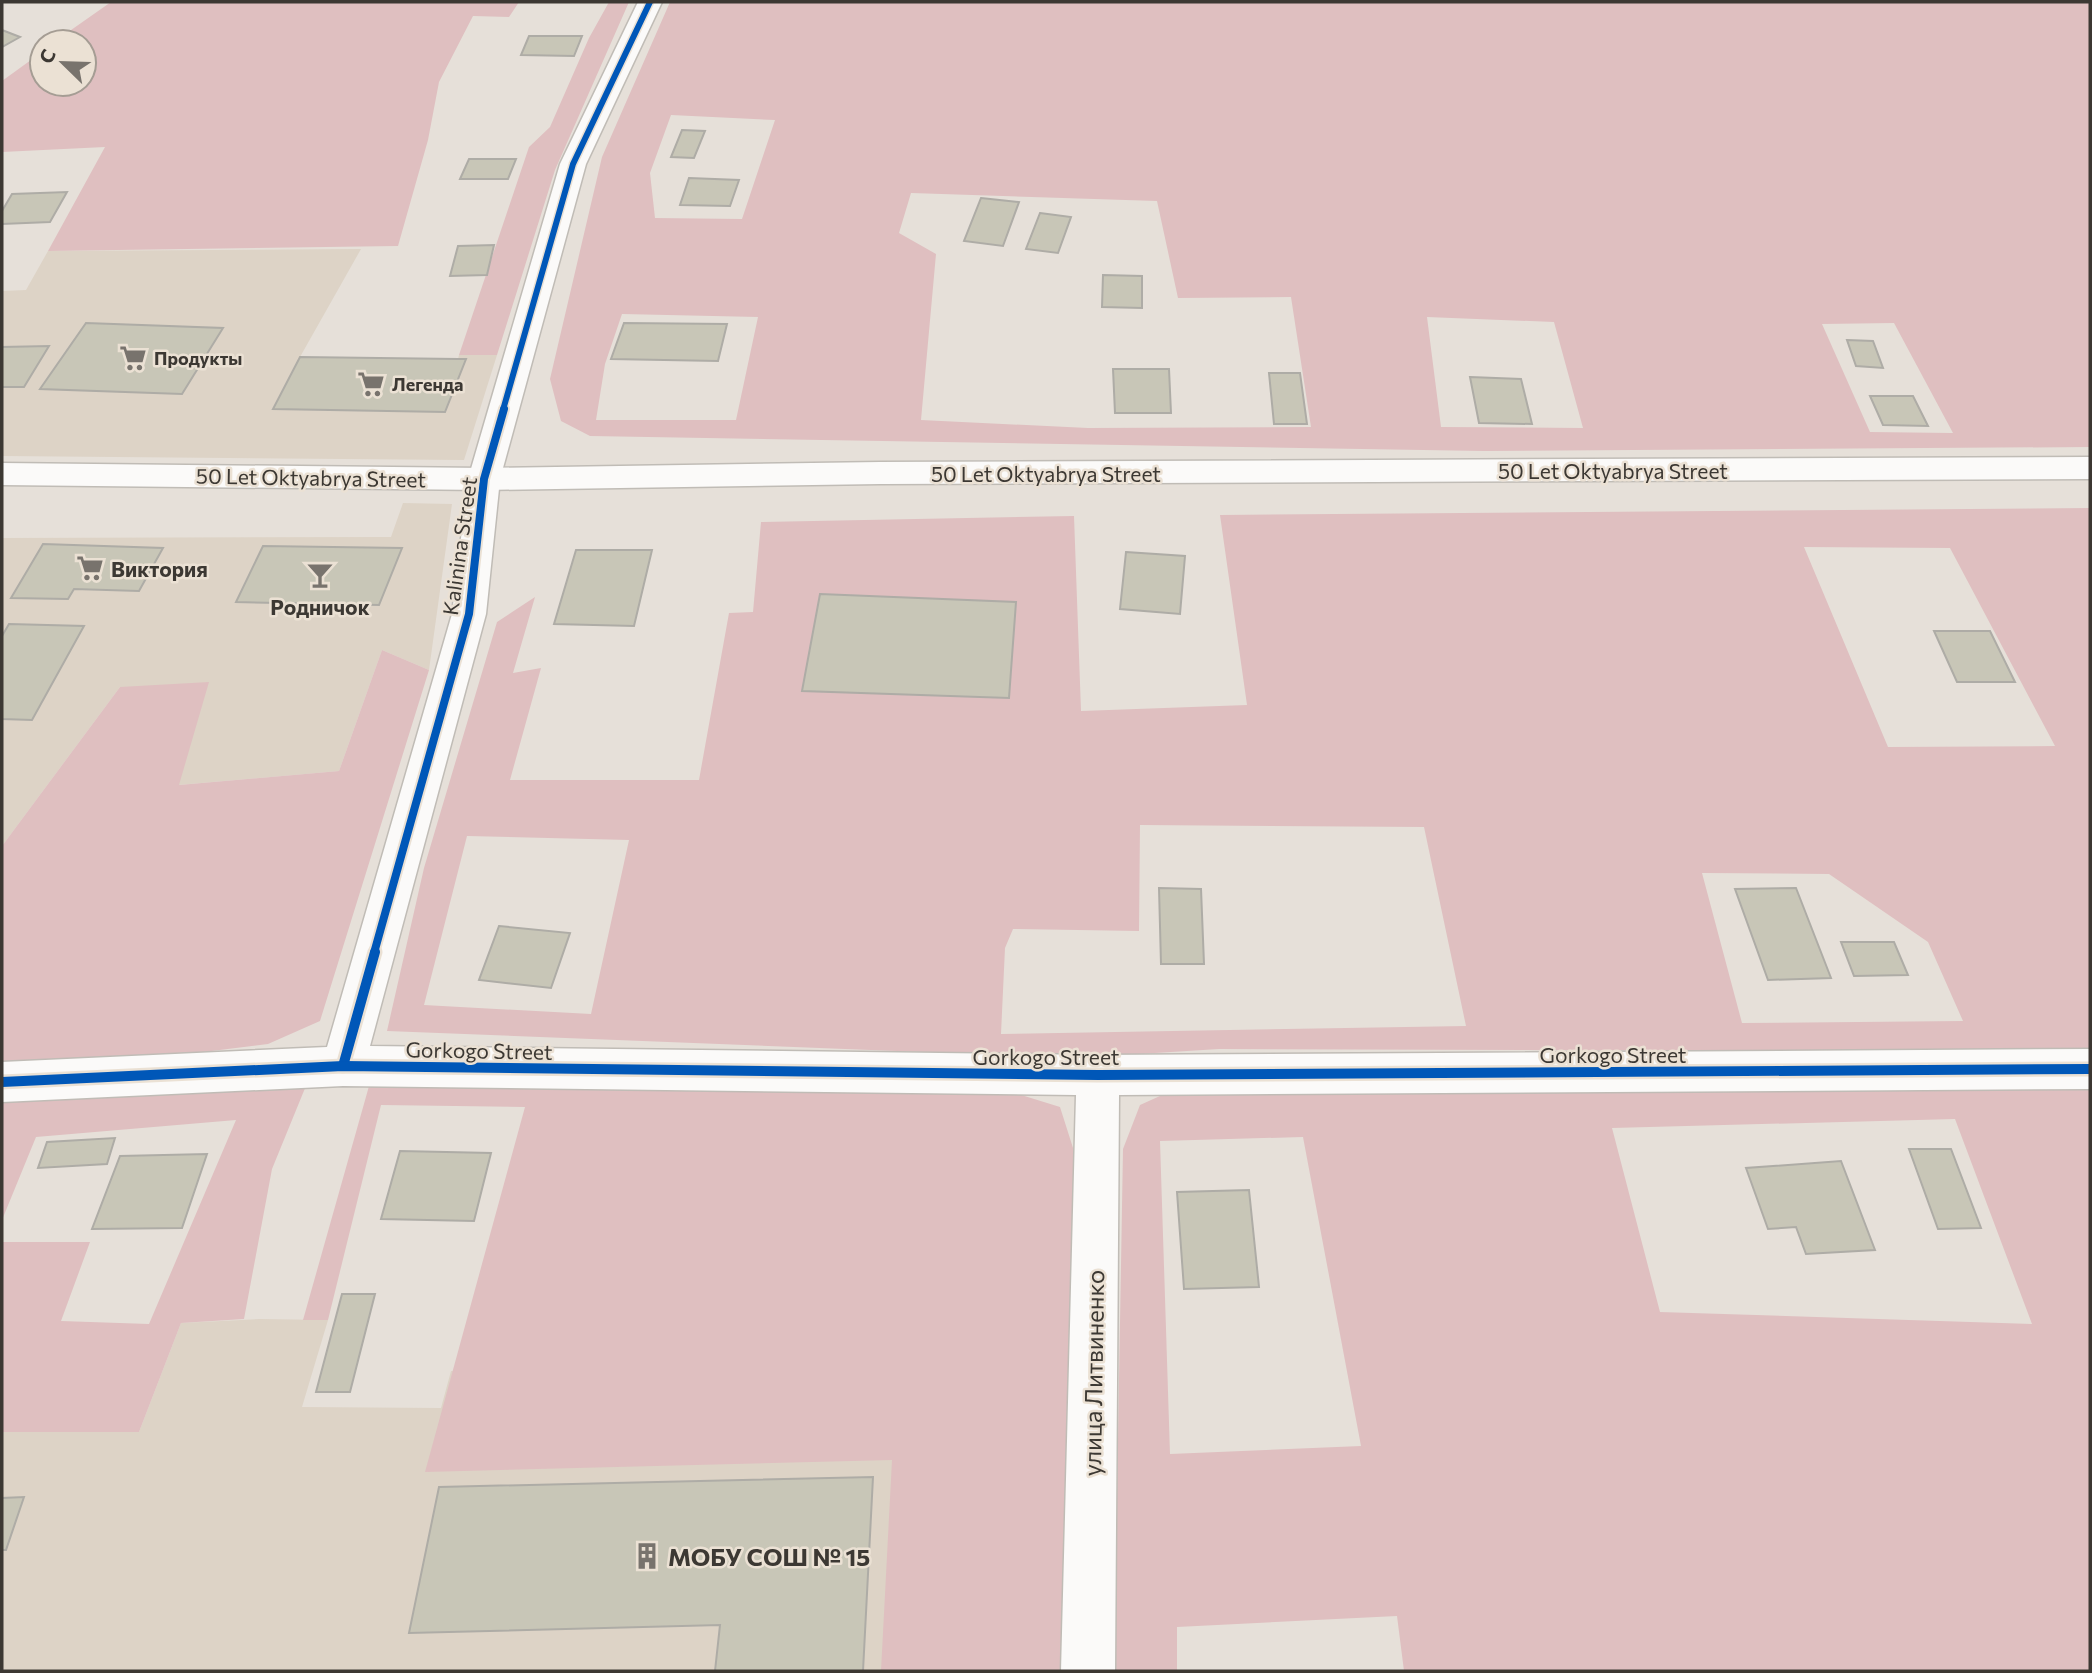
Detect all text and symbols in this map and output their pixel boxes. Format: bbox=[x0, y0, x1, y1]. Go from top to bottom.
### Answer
north arrow bbox=[28, 28, 98, 98]
text: С bbox=[34, 46, 60, 67]
supermarket icon: Продукты bbox=[118, 343, 148, 373]
place label: Продукты bbox=[154, 347, 242, 369]
supermarket icon: Легенда bbox=[356, 369, 386, 399]
place label: Легенда bbox=[392, 373, 463, 395]
street label: 50 Let Oktyabrya Street bbox=[1498, 458, 1728, 483]
street label: 50 Let Oktyabrya Street bbox=[931, 461, 1161, 486]
street label: 50 Let Oktyabrya Street bbox=[196, 462, 426, 492]
street label: Kalinina Street bbox=[437, 475, 481, 617]
supermarket icon: Виктория bbox=[75, 553, 105, 583]
place label: Виктория bbox=[111, 556, 208, 581]
bar icon: Родничок bbox=[305, 560, 335, 590]
place label: Родничок bbox=[270, 594, 370, 619]
street label: Gorkogo Street bbox=[405, 1036, 553, 1064]
street label: Gorkogo Street bbox=[1540, 1042, 1686, 1067]
street label: Gorkogo Street bbox=[973, 1044, 1119, 1069]
street label: улица Литвиненко bbox=[1077, 1270, 1109, 1476]
building icon: МОБУ СОШ № 15 bbox=[632, 1541, 662, 1571]
place label: МОБУ СОШ № 15 bbox=[668, 1542, 870, 1571]

